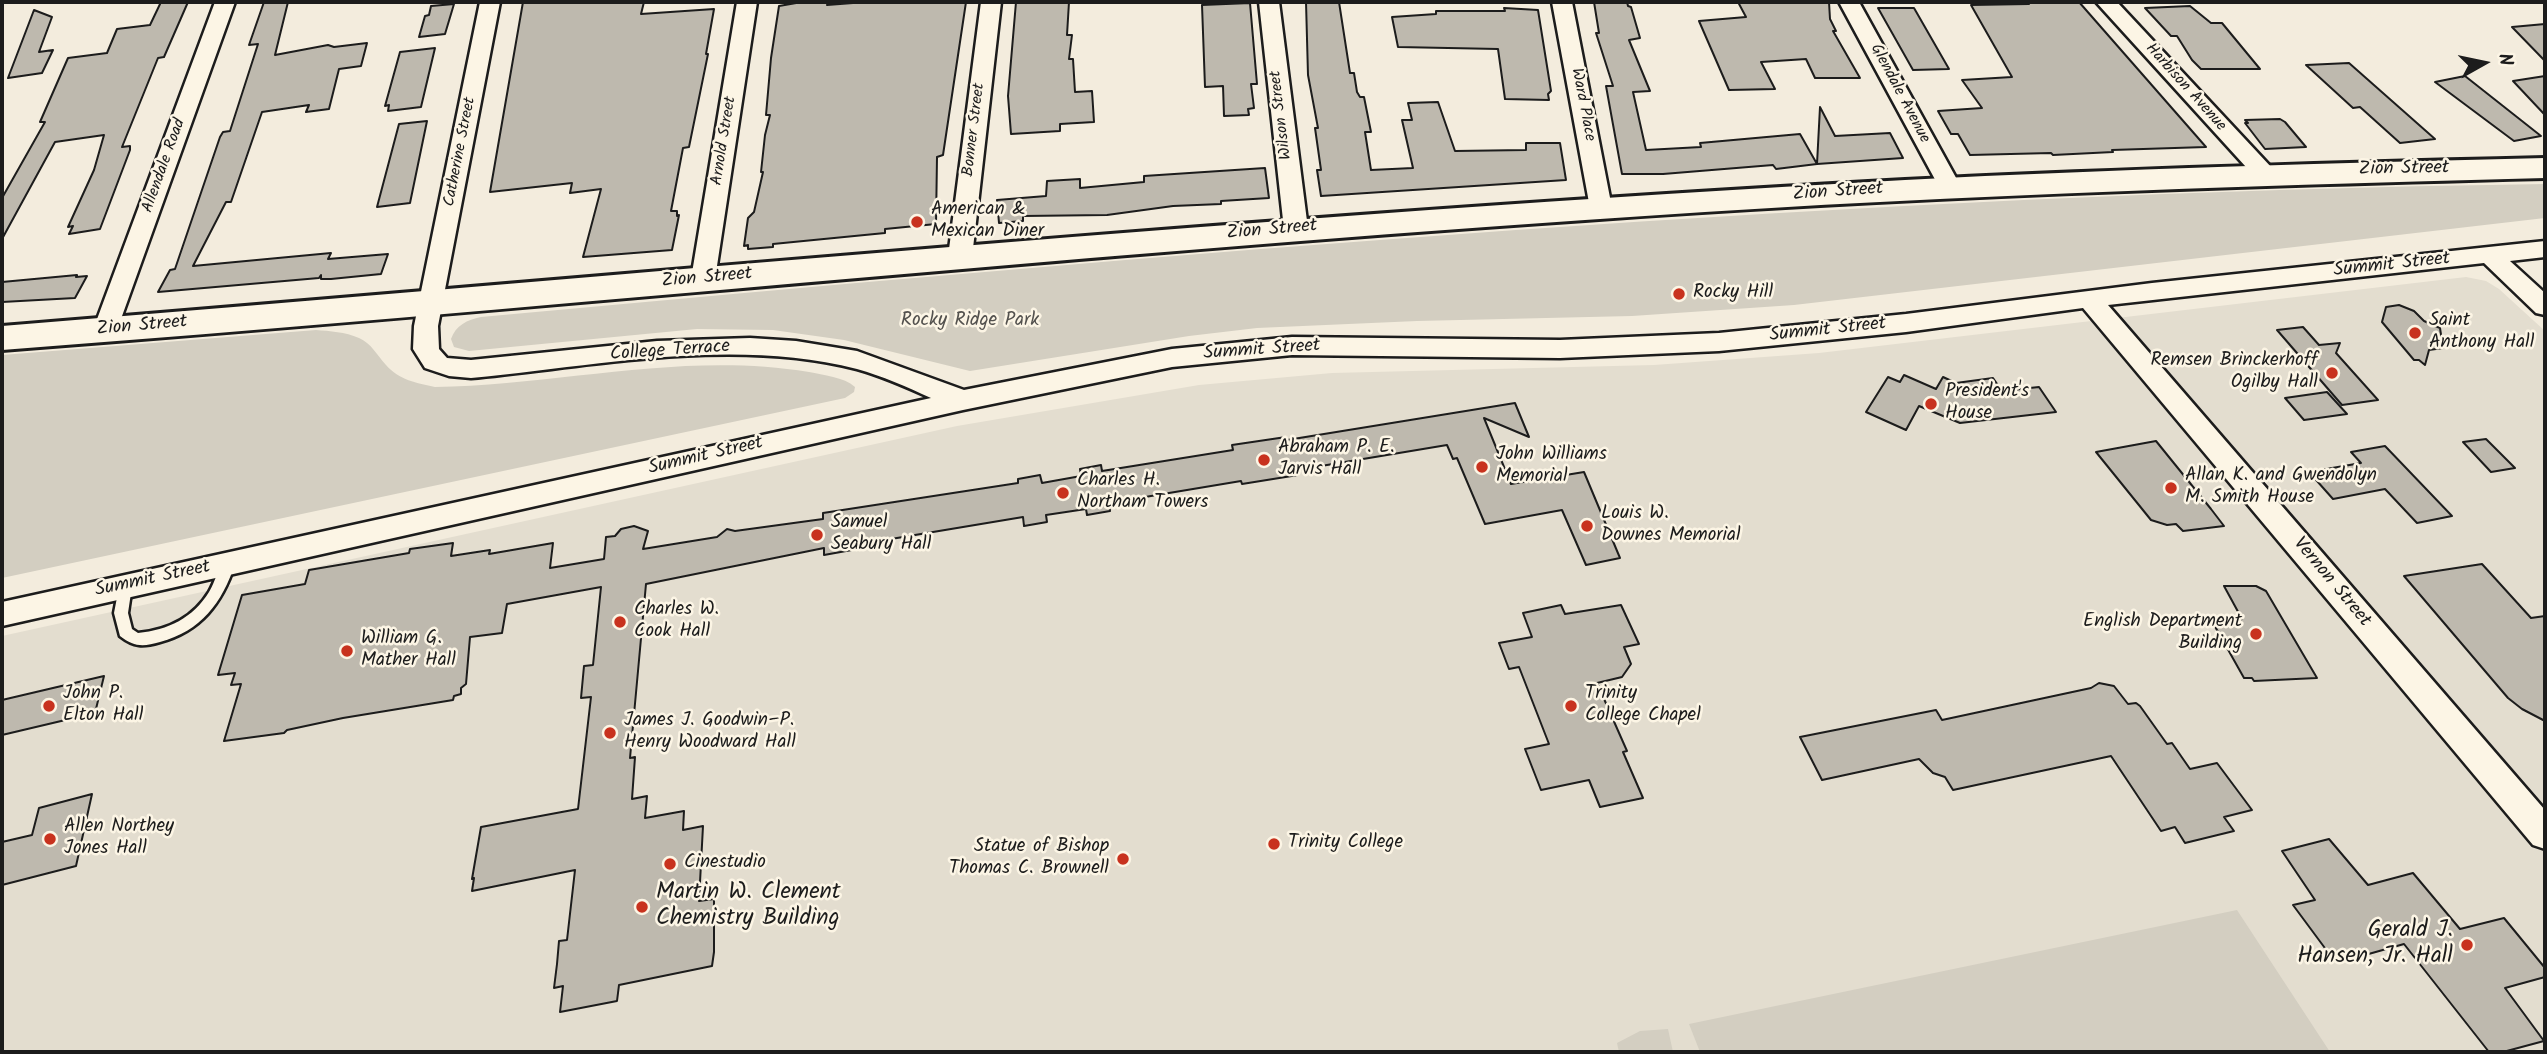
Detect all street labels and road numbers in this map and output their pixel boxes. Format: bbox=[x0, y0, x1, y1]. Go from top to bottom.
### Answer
street label: Harbison Avenue bbox=[2140, 40, 2230, 136]
street label: Glendale Avenue bbox=[1865, 41, 1933, 147]
street label: Ward Place bbox=[1566, 67, 1598, 143]
street label: Wilson Street bbox=[1267, 69, 1297, 161]
street label: Bonner Street bbox=[960, 82, 990, 178]
street label: Arnold Street bbox=[709, 95, 741, 187]
street label: Catherine Street bbox=[441, 96, 481, 208]
street label: Allendale Road bbox=[139, 116, 191, 216]
street label: Zion Street bbox=[2358, 158, 2450, 182]
street label: Zion Street bbox=[1792, 178, 1884, 208]
street label: Zion Street bbox=[1226, 216, 1318, 246]
street label: Summit Street bbox=[2333, 249, 2451, 283]
street label: Zion Street bbox=[661, 264, 753, 294]
street label: Zion Street bbox=[96, 312, 188, 342]
street label: Summit Street bbox=[1769, 314, 1887, 348]
street label: College Terrace bbox=[609, 336, 731, 368]
street label: Summit Street bbox=[1203, 336, 1321, 366]
street label: Summit Street bbox=[646, 433, 766, 481]
street label: Vernon Street bbox=[2287, 534, 2375, 632]
street label: Summit Street bbox=[93, 557, 213, 603]

